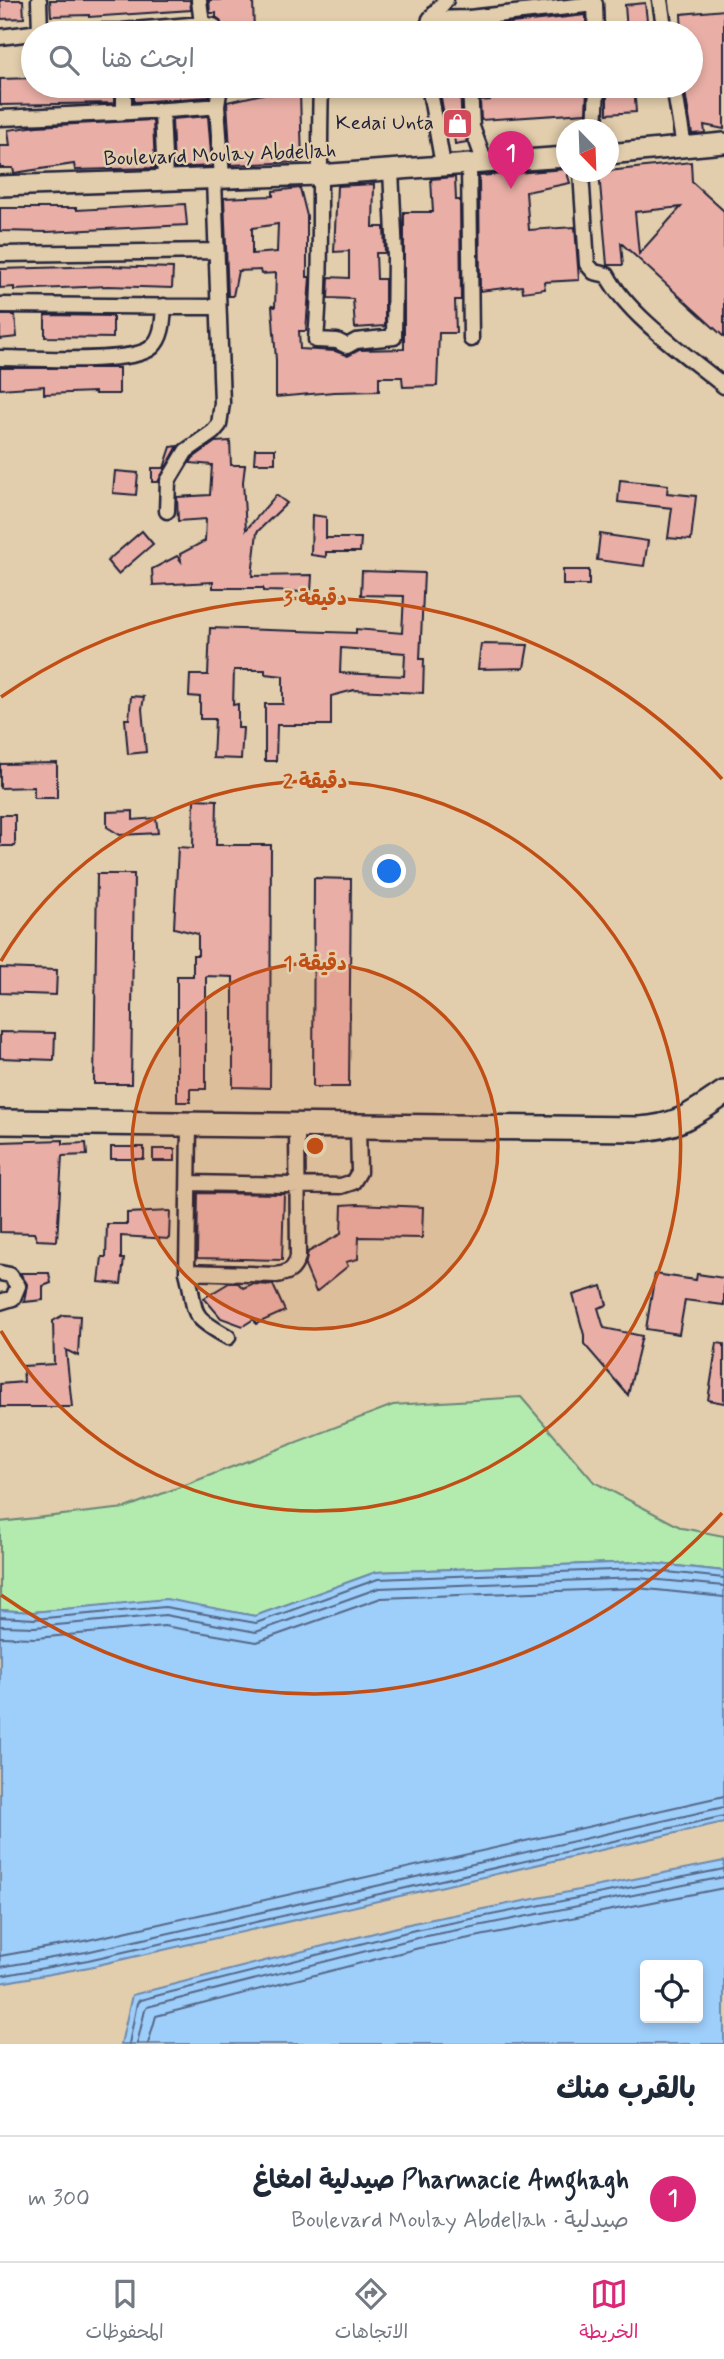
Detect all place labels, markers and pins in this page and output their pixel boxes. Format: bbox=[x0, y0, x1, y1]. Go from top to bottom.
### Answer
shop icon: Kedai Unta bbox=[440, 106, 474, 140]
place label: Kedai Unta bbox=[336, 109, 434, 137]
pin: 1 bbox=[488, 131, 534, 189]
centre of rings bbox=[303, 1134, 327, 1158]

